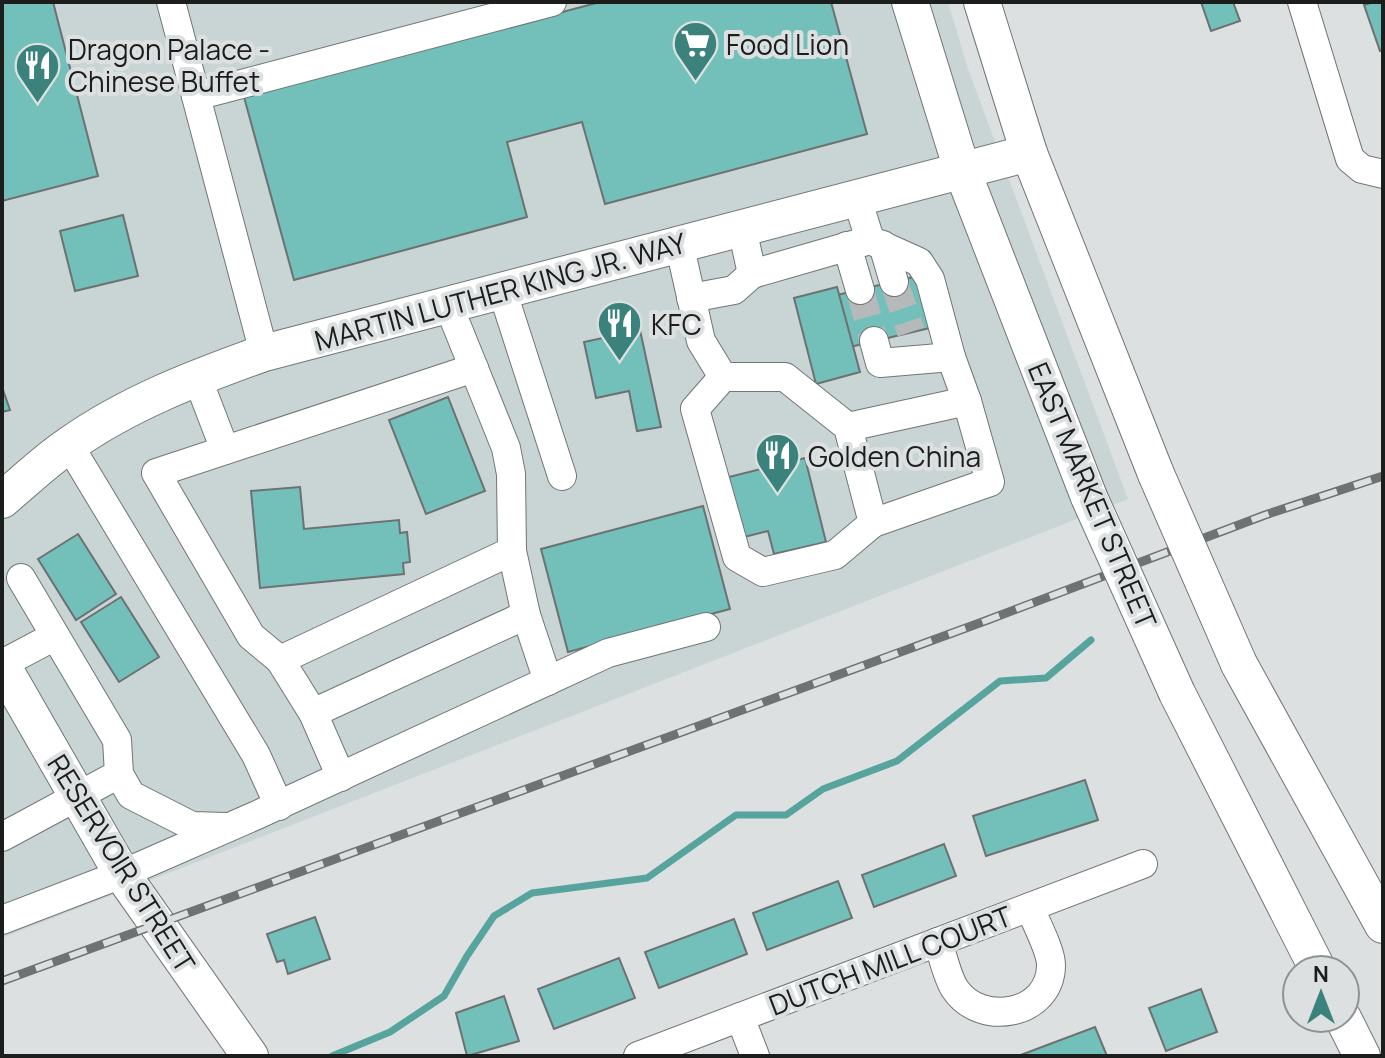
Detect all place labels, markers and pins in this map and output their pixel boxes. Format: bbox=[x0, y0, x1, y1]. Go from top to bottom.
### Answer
supermarket icon: Food Lion bbox=[671, 20, 719, 83]
place label: Food Lion bbox=[726, 25, 849, 63]
place label: Dragon Palace - Chinese Buffet bbox=[68, 30, 270, 100]
restaurant icon: Dragon Palace - Chinese Buffet bbox=[13, 41, 61, 104]
restaurant icon: KFC bbox=[596, 300, 644, 363]
place label: KFC bbox=[651, 305, 702, 343]
restaurant icon: Golden China bbox=[753, 432, 801, 495]
place label: Golden China bbox=[808, 437, 981, 475]

